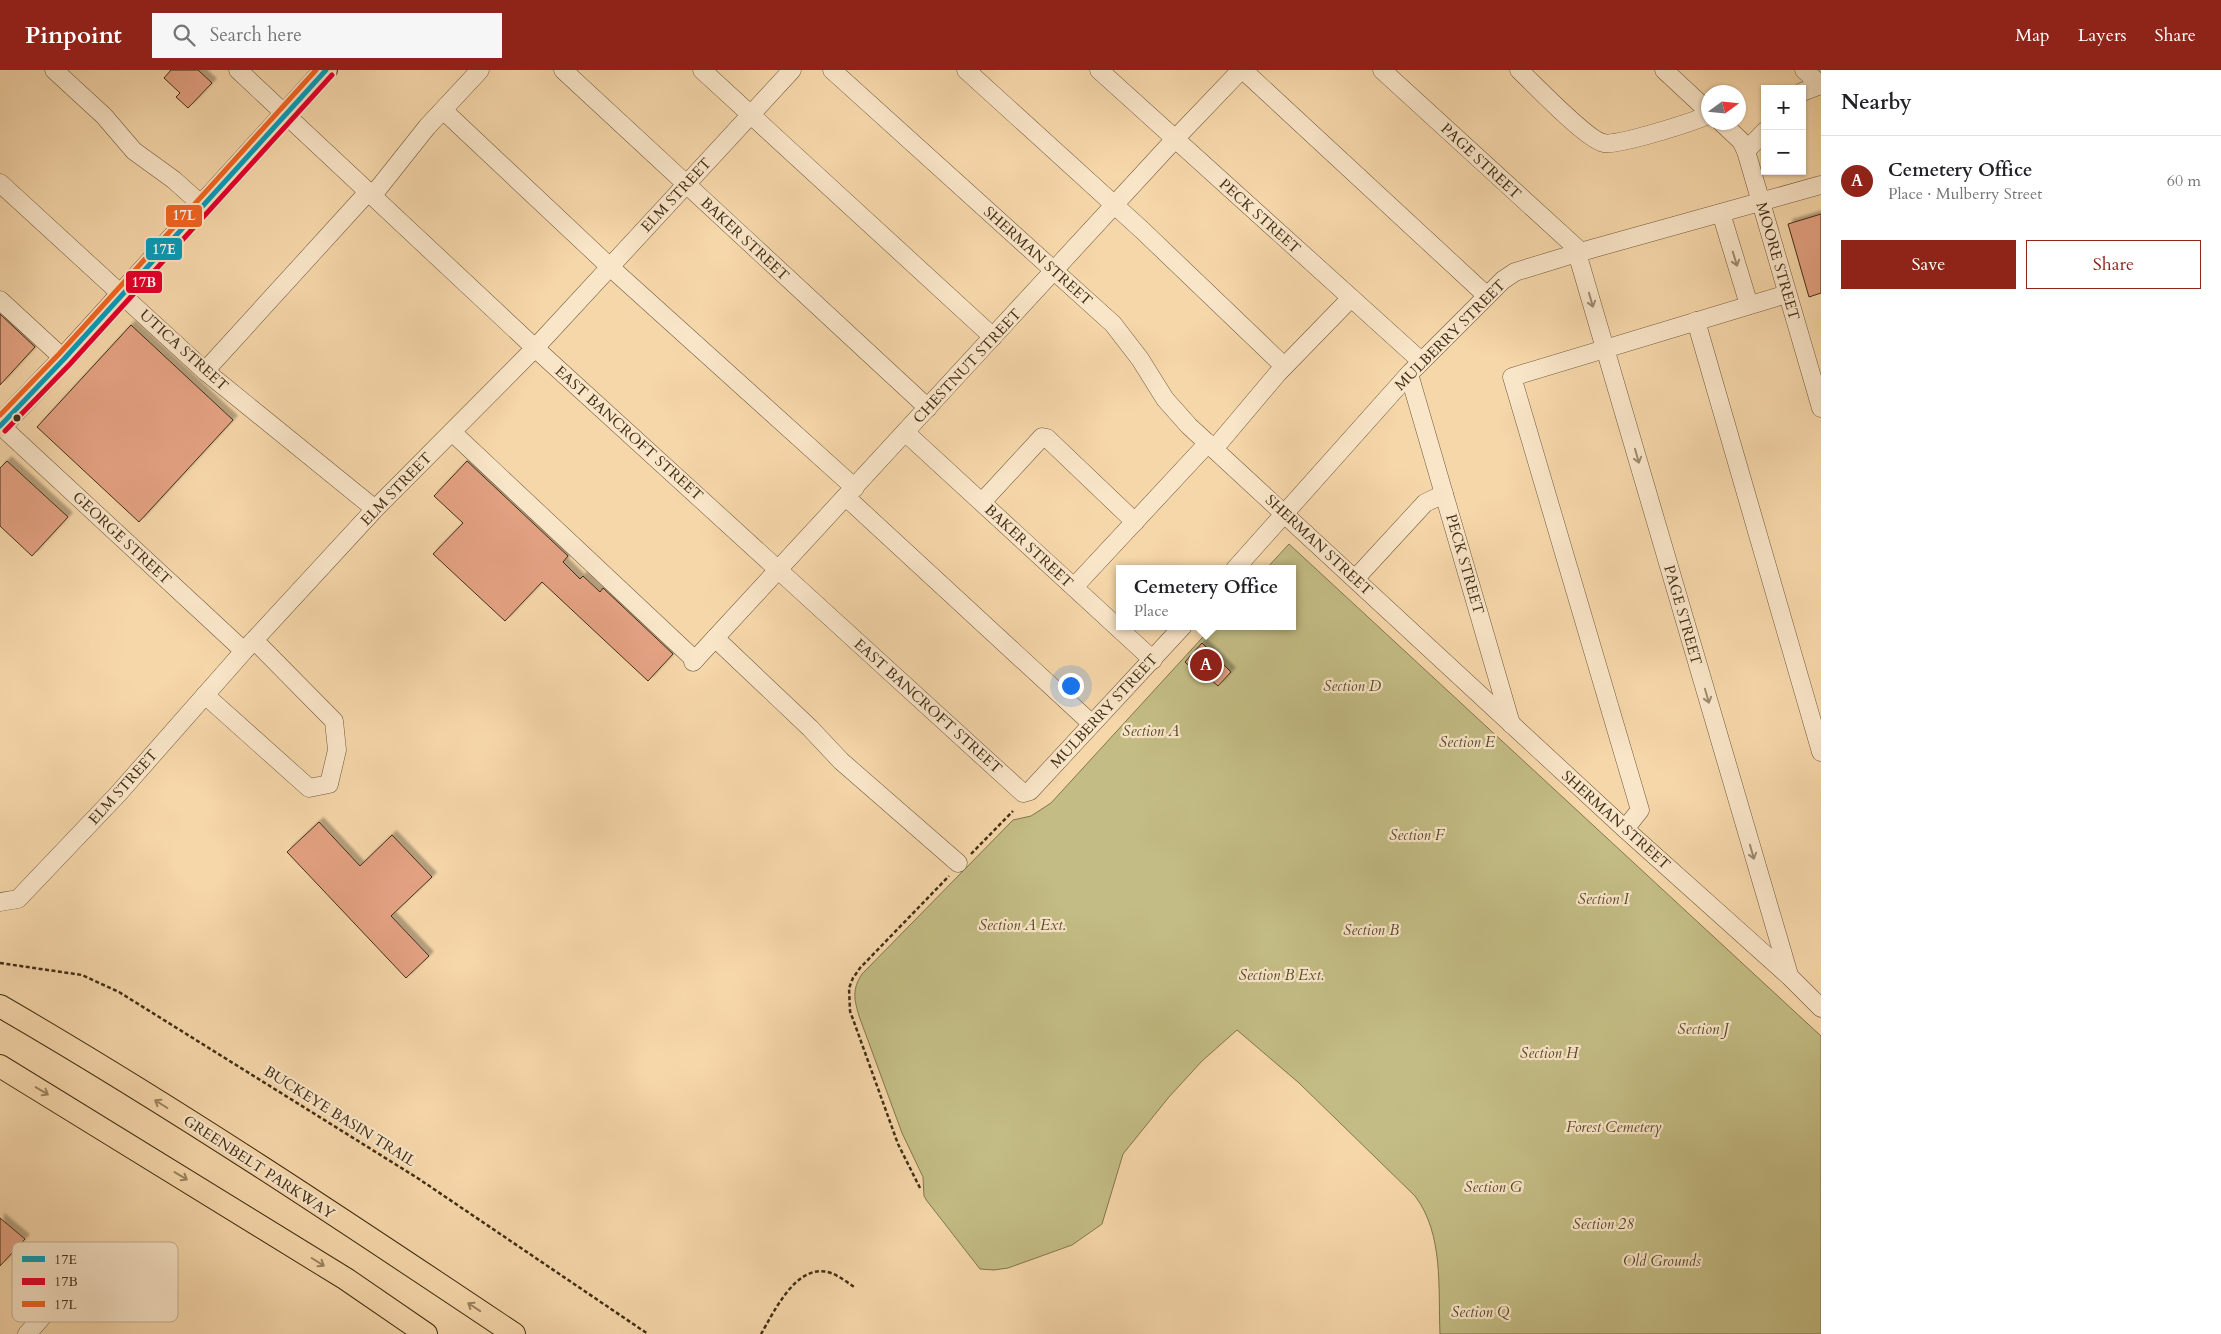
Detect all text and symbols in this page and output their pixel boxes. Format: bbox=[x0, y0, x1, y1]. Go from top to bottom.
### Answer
search box bbox=[152, 13, 502, 58]
text: Pinpoint bbox=[25, 19, 122, 52]
icon: search bbox=[170, 21, 198, 49]
text: Search here bbox=[210, 22, 302, 48]
text: Map bbox=[2015, 23, 2050, 48]
text: Layers bbox=[2078, 23, 2127, 48]
text: Share bbox=[2155, 23, 2196, 48]
north arrow bbox=[1701, 85, 1746, 130]
map controls bbox=[1761, 85, 1806, 175]
button: + bbox=[1761, 85, 1806, 130]
text: Nearby bbox=[1841, 88, 1912, 117]
street label: PAGE STREET bbox=[1436, 119, 1526, 203]
button: − bbox=[1761, 130, 1806, 175]
street label: ELM STREET bbox=[636, 153, 716, 237]
text: Cemetery Office bbox=[1888, 157, 2032, 183]
text: A bbox=[1851, 170, 1863, 192]
text: 60 m bbox=[2167, 170, 2201, 192]
street label: PECK STREET bbox=[1215, 174, 1305, 258]
text: Place · Mulberry Street bbox=[1888, 183, 2042, 205]
street label: BAKER STREET bbox=[696, 193, 794, 285]
street label: MOORE STREET bbox=[1752, 200, 1804, 322]
street label: SHERMAN STREET bbox=[979, 202, 1097, 310]
line badge: 17L bbox=[165, 204, 203, 228]
text: 17L bbox=[172, 206, 196, 225]
line badge: 17E bbox=[145, 237, 183, 261]
text: 17E bbox=[152, 240, 176, 259]
button: Save bbox=[1841, 240, 2016, 289]
button: Share bbox=[2026, 240, 2201, 289]
one-way arrow bbox=[1730, 251, 1740, 267]
line badge: 17B bbox=[125, 270, 163, 294]
text: 17B bbox=[132, 273, 156, 292]
street label: MULBERRY STREET bbox=[1390, 275, 1510, 395]
one-way arrow bbox=[1586, 292, 1596, 308]
street label: CHESTNUT STREET bbox=[908, 304, 1026, 428]
street label: UTICA STREET bbox=[135, 305, 233, 395]
street label: EAST BANCROFT STREET bbox=[551, 361, 707, 505]
unlabelled marker bbox=[12, 413, 22, 423]
street label: ELM STREET bbox=[356, 448, 436, 530]
one-way arrow bbox=[1632, 448, 1642, 464]
street label: GEORGE STREET bbox=[68, 487, 176, 589]
street label: SHERMAN STREET bbox=[1261, 490, 1377, 600]
street label: BAKER STREET bbox=[980, 500, 1078, 592]
street label: PECK STREET bbox=[1441, 512, 1489, 616]
street label: PAGE STREET bbox=[1659, 563, 1707, 667]
popup bbox=[1116, 565, 1296, 630]
text: Cemetery Office bbox=[1134, 574, 1278, 600]
text: Place bbox=[1134, 600, 1169, 622]
street label: EAST BANCROFT STREET bbox=[850, 634, 1006, 778]
pin: A bbox=[1190, 646, 1222, 684]
street label: MULBERRY STREET bbox=[1046, 650, 1162, 772]
your location bbox=[1058, 673, 1084, 699]
park label: Section D bbox=[1323, 676, 1381, 696]
one-way arrow bbox=[1702, 687, 1712, 703]
park label: Section A bbox=[1122, 721, 1180, 741]
park label: Section E bbox=[1439, 732, 1495, 752]
street label: ELM STREET bbox=[84, 745, 162, 829]
street label: SHERMAN STREET bbox=[1557, 766, 1675, 874]
park label: Section F bbox=[1389, 825, 1445, 845]
one-way arrow bbox=[1748, 843, 1758, 859]
park label: Section I bbox=[1578, 889, 1629, 909]
park label: Section A Ext. bbox=[979, 915, 1066, 935]
park label: Section B bbox=[1343, 920, 1399, 940]
park label: Section B Ext. bbox=[1239, 965, 1324, 985]
park label: Section J bbox=[1678, 1019, 1730, 1039]
park label: Section H bbox=[1520, 1043, 1579, 1063]
street label: BUCKEYE BASIN TRAIL bbox=[260, 1061, 420, 1171]
one-way arrow bbox=[34, 1087, 48, 1097]
one-way arrow bbox=[155, 1099, 169, 1109]
street label: GREENBELT PARKWAY bbox=[179, 1111, 339, 1224]
park label: Forest Cemetery bbox=[1566, 1117, 1662, 1137]
one-way arrow bbox=[173, 1171, 187, 1181]
park label: Section G bbox=[1464, 1177, 1522, 1197]
park label: Section 28 bbox=[1572, 1214, 1634, 1234]
legend bbox=[12, 1242, 178, 1322]
text: 17E bbox=[54, 1250, 77, 1269]
park label: Old Grounds bbox=[1623, 1251, 1701, 1271]
one-way arrow bbox=[311, 1257, 325, 1267]
text: 17B bbox=[54, 1272, 78, 1291]
text: 17L bbox=[54, 1295, 77, 1314]
one-way arrow bbox=[467, 1302, 481, 1312]
park label: Section Q bbox=[1451, 1302, 1510, 1322]

